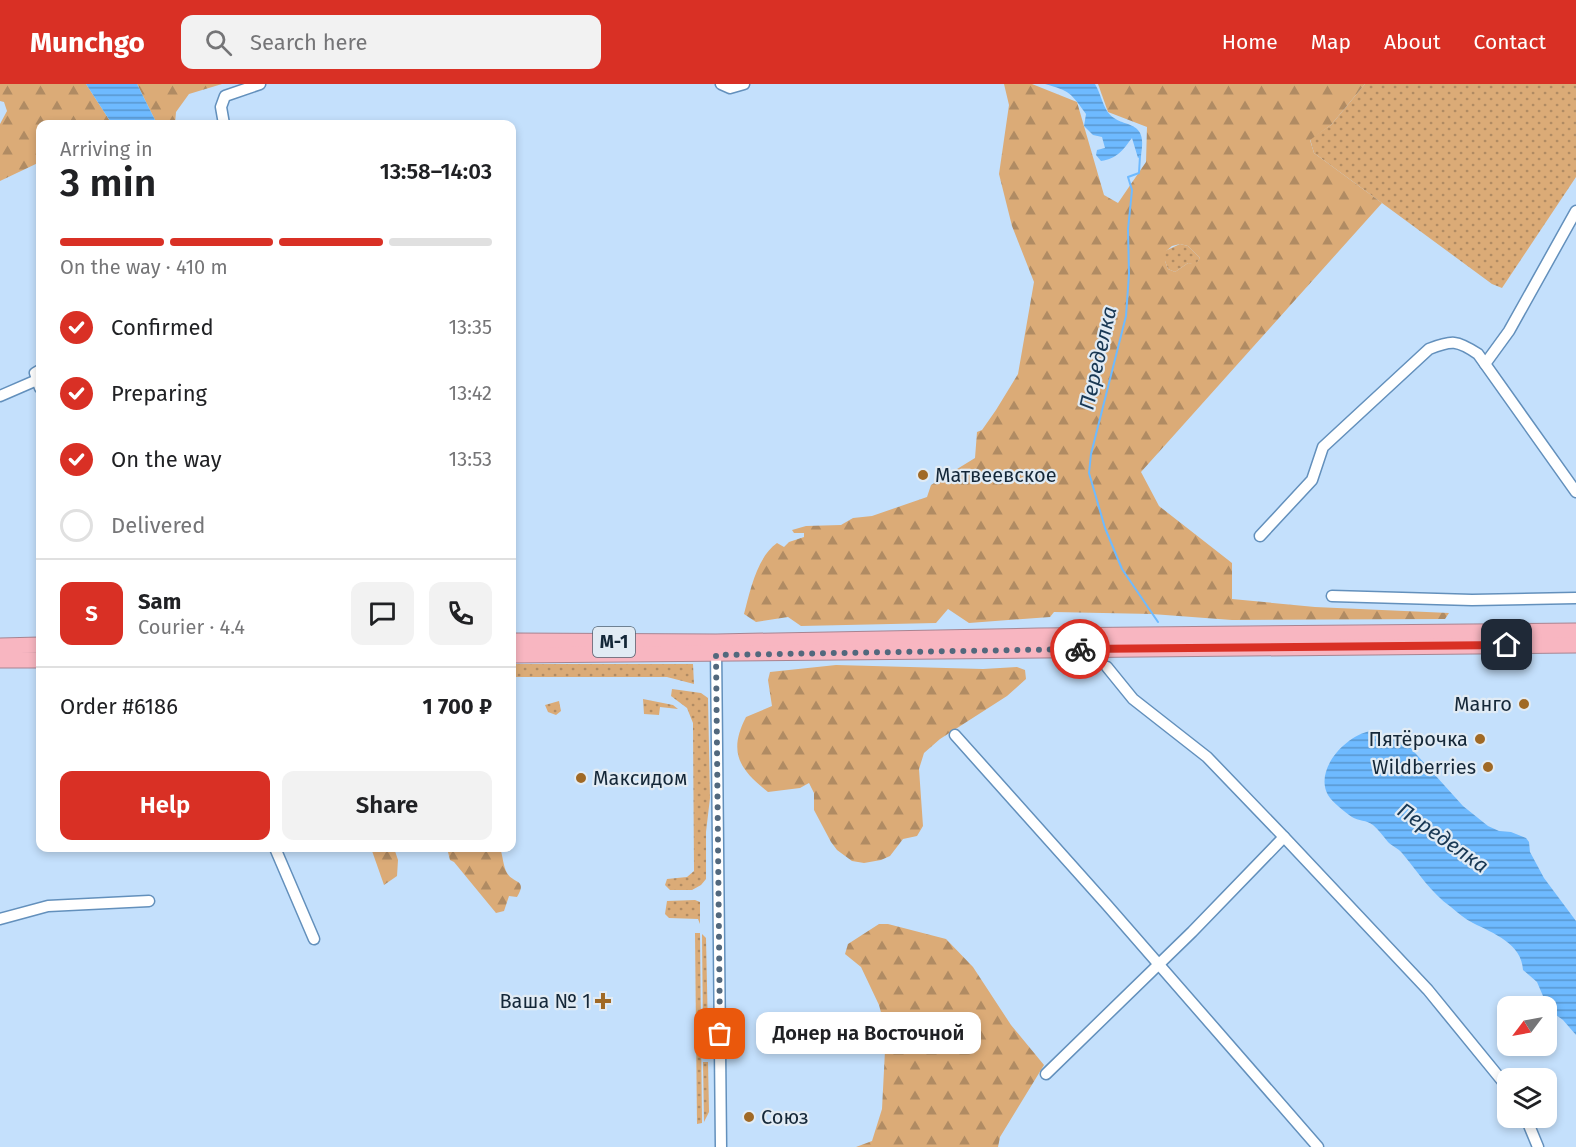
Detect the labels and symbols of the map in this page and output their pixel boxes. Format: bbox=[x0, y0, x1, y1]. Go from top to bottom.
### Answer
water label: Переделка bbox=[1073, 304, 1123, 412]
place label: Матвеевское bbox=[935, 463, 1057, 487]
marker: Матвеевское bbox=[916, 468, 930, 482]
courier bbox=[1050, 619, 1110, 679]
pin bbox=[1481, 619, 1532, 670]
road number: М-1 bbox=[593, 627, 635, 657]
place label: Манго bbox=[1454, 692, 1512, 716]
marker: Манго bbox=[1517, 697, 1531, 711]
place label: Пятёрочка bbox=[1369, 727, 1468, 751]
marker: Пятёрочка bbox=[1473, 732, 1487, 746]
place label: Wildberries bbox=[1372, 755, 1476, 779]
marker: Wildberries bbox=[1481, 760, 1495, 774]
place label: Максидом bbox=[593, 766, 687, 790]
marker: Максидом bbox=[574, 771, 588, 785]
water label: Переделка bbox=[1392, 797, 1494, 879]
place label: Ваша № 1 bbox=[499, 989, 591, 1013]
marker: Ваша № 1 bbox=[596, 994, 610, 1008]
north arrow bbox=[1497, 996, 1557, 1056]
pin bbox=[694, 1008, 745, 1059]
callout: Донер на Восточной bbox=[756, 1013, 981, 1055]
place label: Союз bbox=[761, 1105, 809, 1129]
marker: Союз bbox=[742, 1110, 756, 1124]

